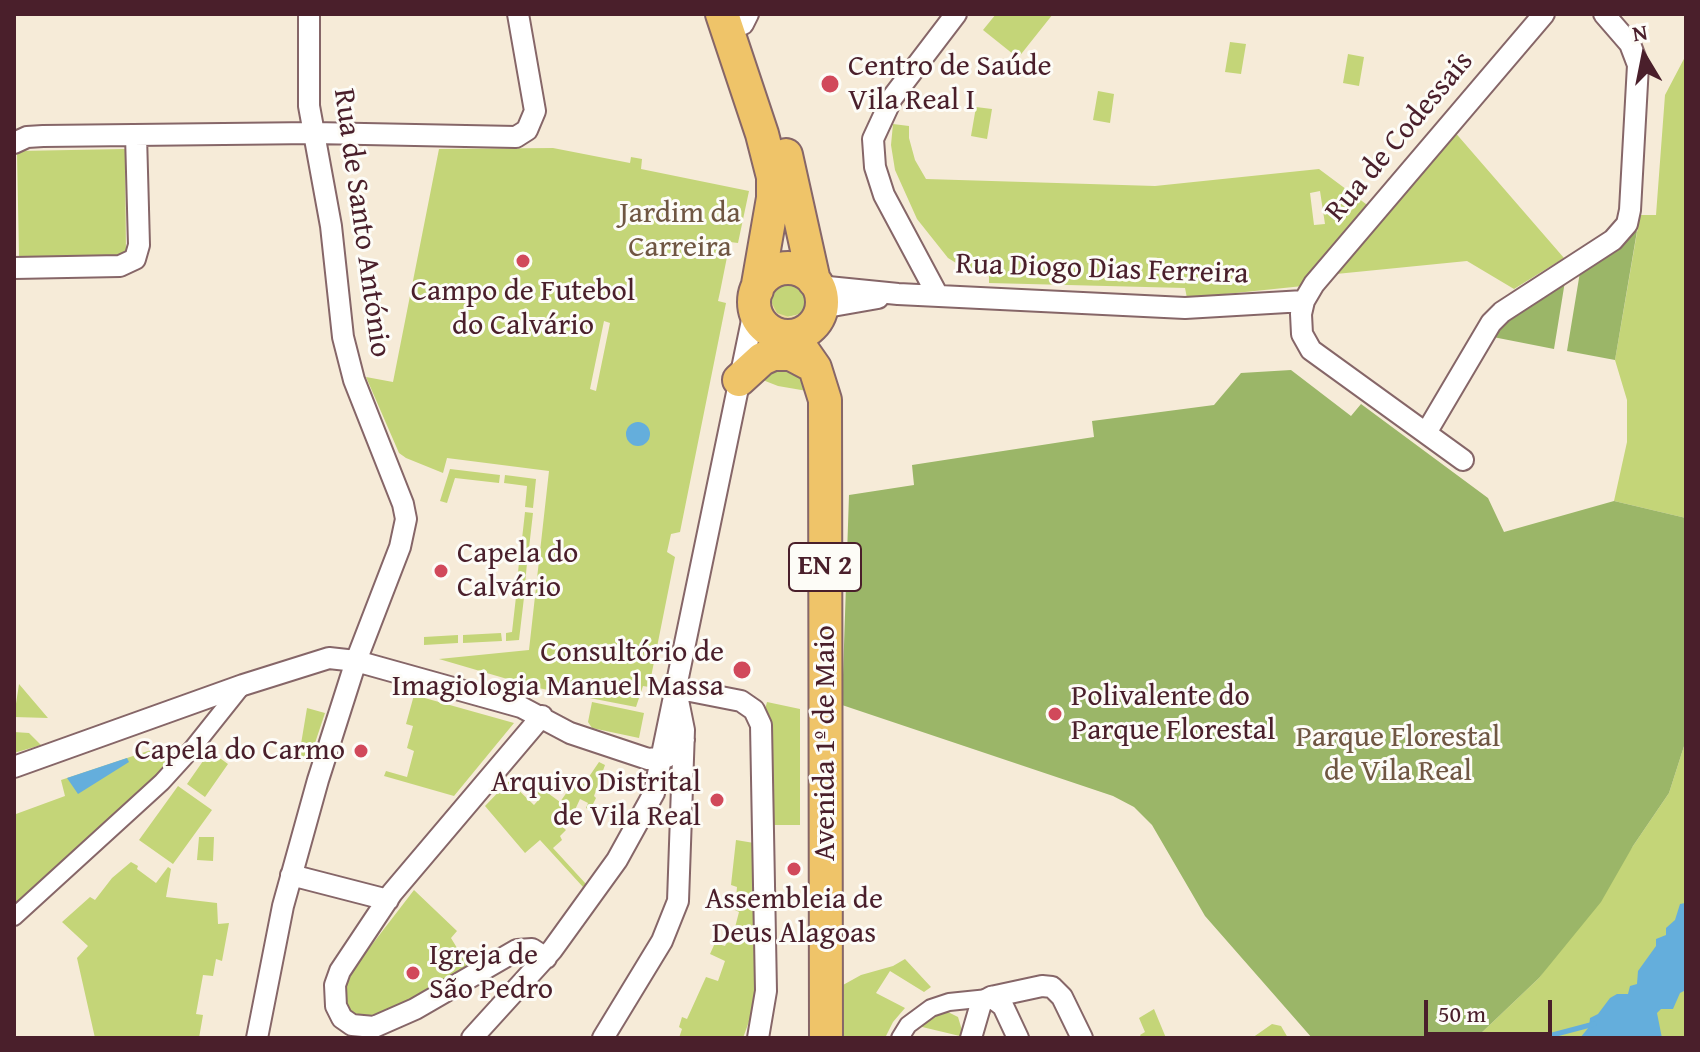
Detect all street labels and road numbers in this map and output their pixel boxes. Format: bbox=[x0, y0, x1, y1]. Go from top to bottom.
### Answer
street label: Rua de Codessais bbox=[1318, 45, 1482, 229]
street label: Rua de Santo António bbox=[324, 86, 398, 360]
street label: Rua Diogo Dias Ferreira bbox=[955, 247, 1249, 293]
road number: EN 2 bbox=[789, 543, 861, 591]
street label: Avenida 1º de Maio bbox=[808, 625, 844, 861]

